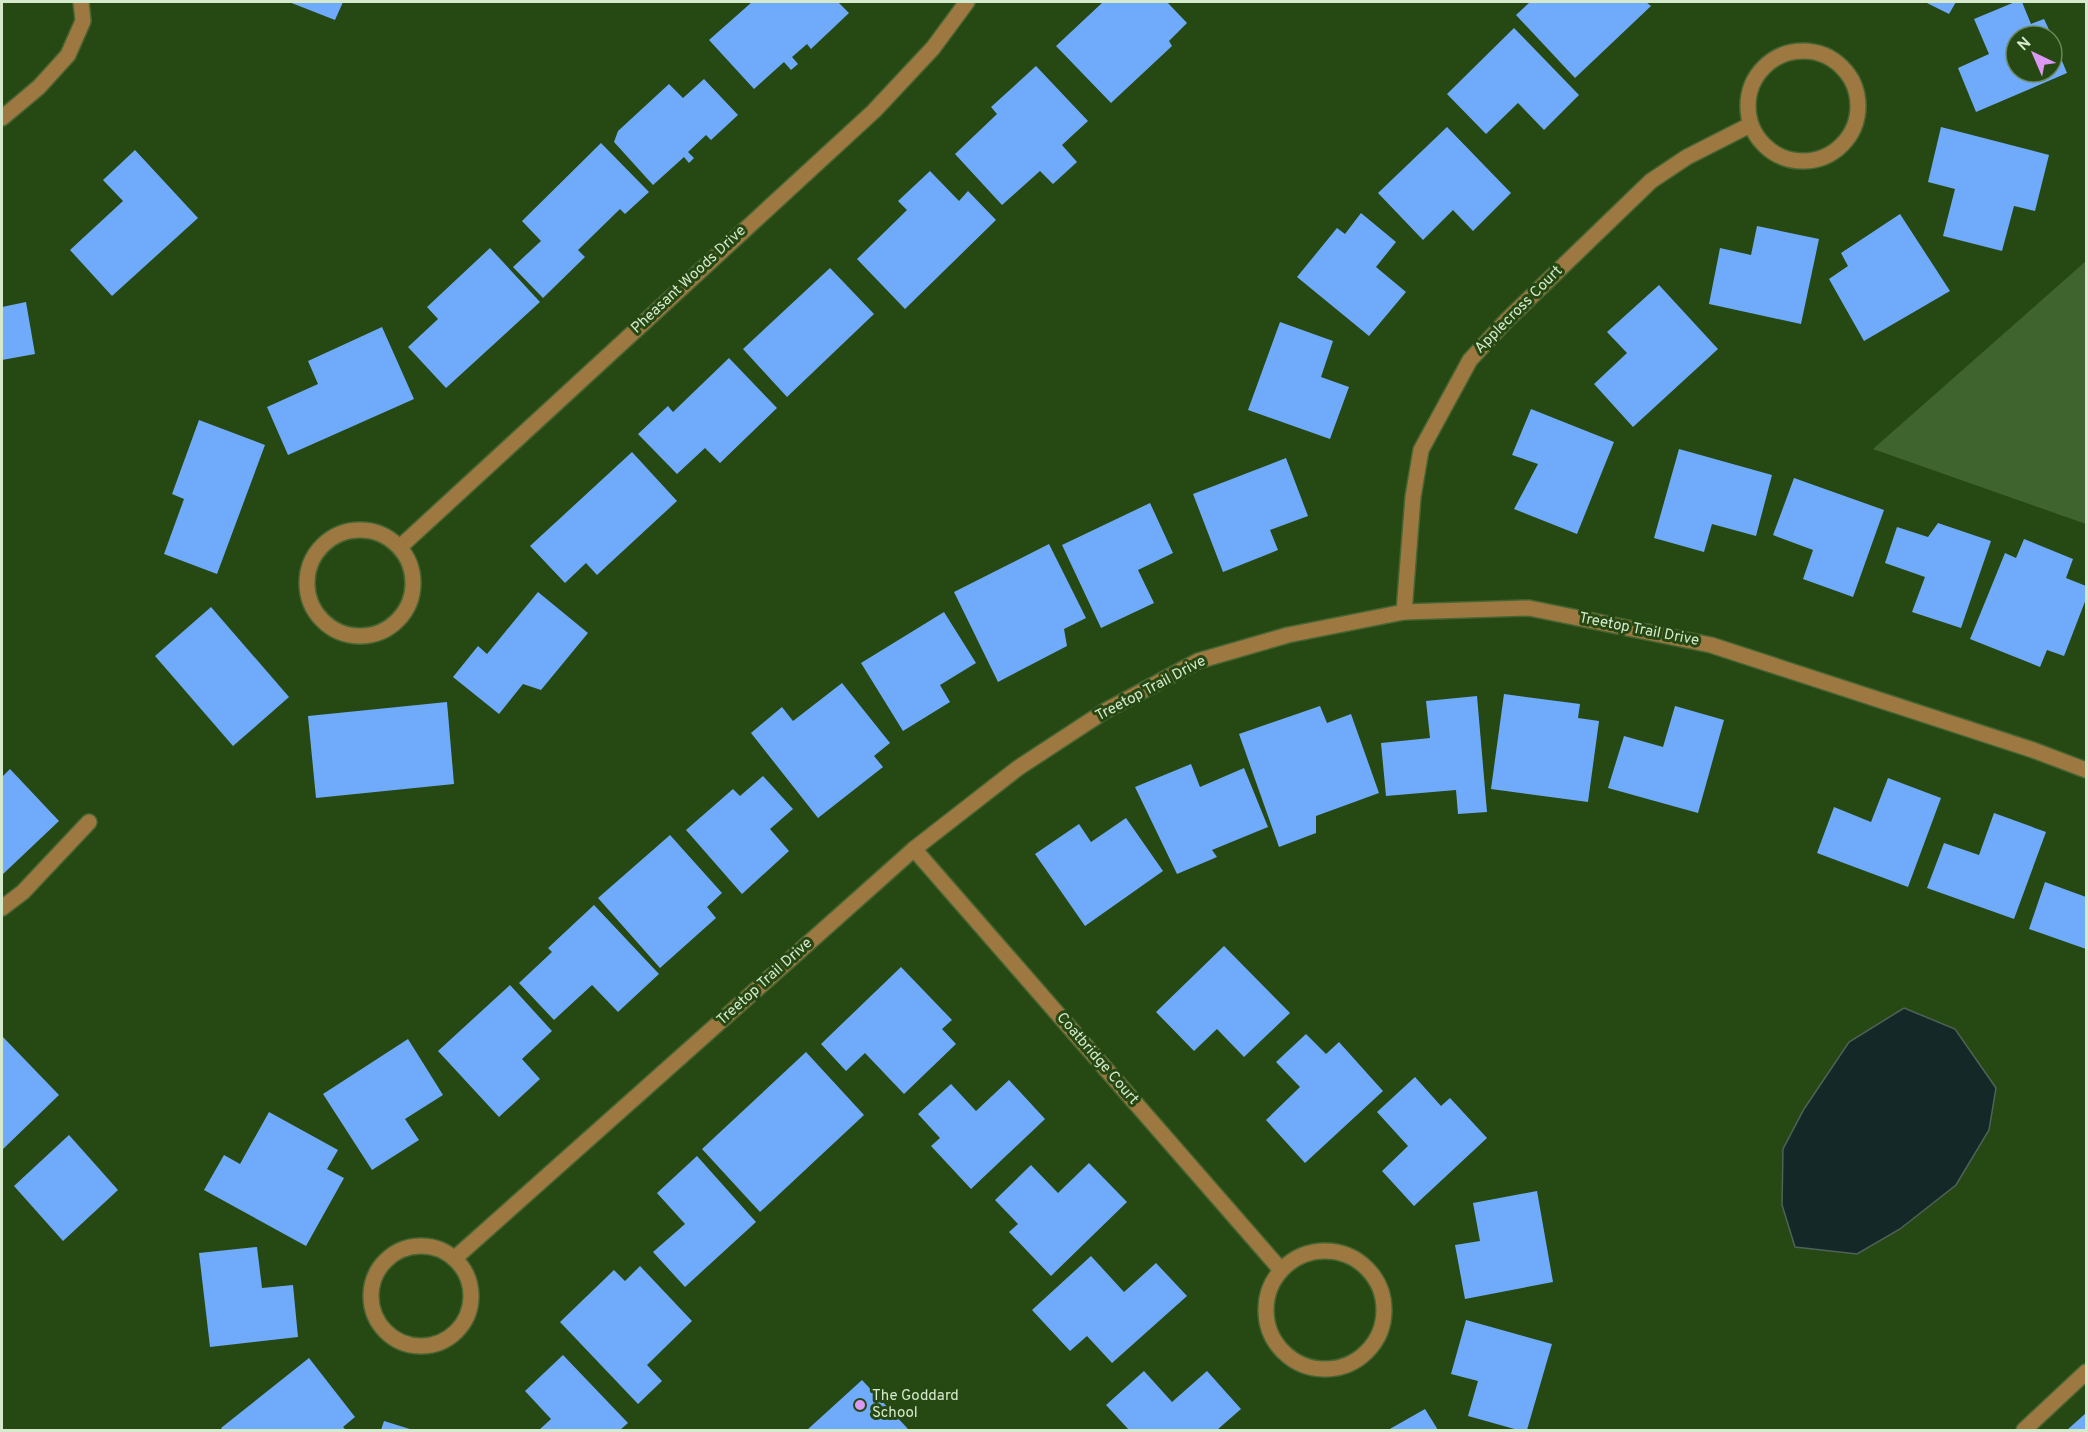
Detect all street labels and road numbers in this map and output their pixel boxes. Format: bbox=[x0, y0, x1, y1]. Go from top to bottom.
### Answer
street label: Pheasant Woods Drive bbox=[628, 222, 750, 338]
street label: Applecross Court bbox=[1471, 262, 1567, 358]
street label: Treetop Trail Drive bbox=[1577, 609, 1701, 651]
street label: Treetop Trail Drive bbox=[1093, 652, 1209, 726]
street label: Treetop Trail Drive bbox=[713, 934, 817, 1030]
street label: Coatbridge Court bbox=[1052, 1009, 1142, 1109]

